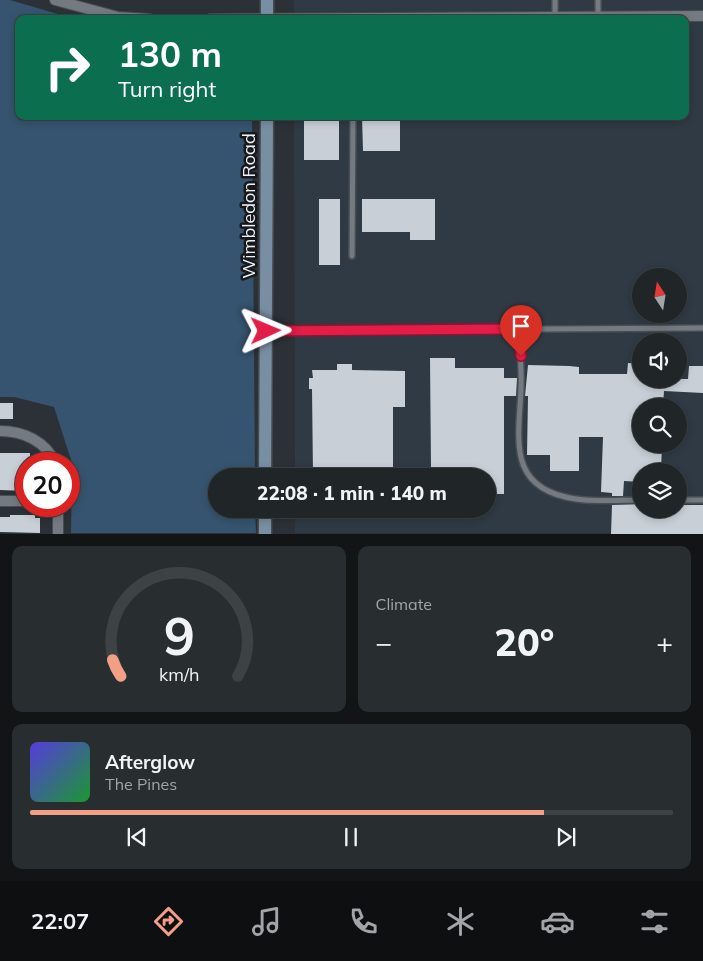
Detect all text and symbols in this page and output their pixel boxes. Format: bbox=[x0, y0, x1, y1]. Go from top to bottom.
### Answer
text: 130 m bbox=[118, 32, 222, 76]
icon: right bbox=[35, 35, 100, 100]
text: Turn right bbox=[118, 75, 216, 103]
street label: Wimbledon Road bbox=[237, 133, 260, 279]
north arrow bbox=[632, 268, 688, 322]
map controls bbox=[632, 268, 687, 518]
position arrow bbox=[239, 304, 291, 356]
pin bbox=[500, 305, 542, 356]
icon: arrive bbox=[507, 312, 535, 340]
button: sound bbox=[632, 333, 687, 388]
button: search bbox=[632, 398, 687, 453]
speed limit sign: 20 bbox=[15, 452, 80, 517]
button: layers bbox=[632, 463, 687, 518]
text: 22:08 · 1 min · 140 m bbox=[257, 481, 447, 505]
text: Climate bbox=[376, 594, 432, 614]
text: 9 bbox=[163, 603, 194, 668]
text: 20° bbox=[494, 618, 554, 666]
text: − bbox=[376, 625, 392, 660]
text: + bbox=[656, 625, 673, 660]
text: km/h bbox=[159, 663, 199, 685]
text: Afterglow bbox=[105, 750, 195, 774]
text: The Pines bbox=[105, 774, 177, 794]
icon: previous bbox=[123, 823, 151, 851]
icon: pause bbox=[337, 823, 365, 851]
icon: next bbox=[552, 823, 580, 851]
icon: directions bbox=[151, 904, 186, 939]
icon: music bbox=[249, 904, 284, 939]
icon: phone bbox=[346, 904, 381, 939]
icon: climate bbox=[443, 904, 478, 939]
icon: car bbox=[540, 904, 575, 939]
icon: filters bbox=[637, 904, 672, 939]
text: 22:07 bbox=[31, 907, 89, 935]

